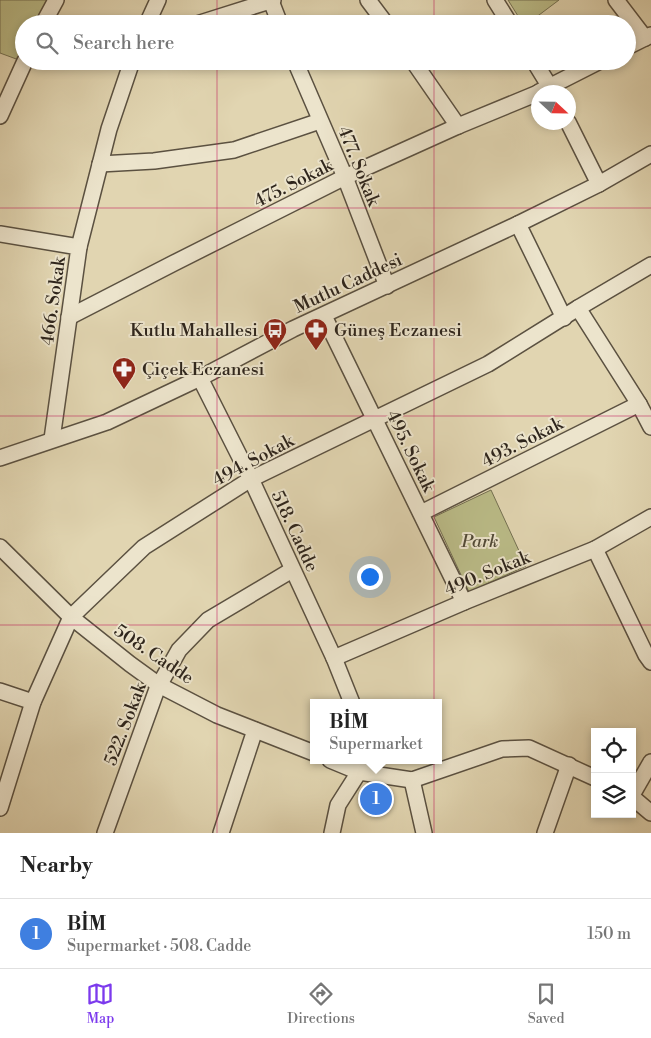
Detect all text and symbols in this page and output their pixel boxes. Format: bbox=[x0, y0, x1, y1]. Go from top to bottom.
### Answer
search box bbox=[15, 15, 636, 70]
icon: search bbox=[33, 29, 61, 57]
text: Search here bbox=[73, 31, 174, 55]
north arrow bbox=[531, 85, 576, 130]
street label: 477. Sokak bbox=[332, 123, 386, 211]
street label: 475. Sokak bbox=[250, 153, 338, 213]
street label: Mutlu Caddesi bbox=[290, 248, 406, 319]
street label: 466. Sokak bbox=[36, 254, 71, 347]
bus stop icon: Kutlu Mahallesi bbox=[262, 317, 288, 351]
pharmacy icon: Güneş Eczanesi bbox=[303, 317, 329, 351]
place label: Kutlu Mahallesi bbox=[130, 319, 258, 342]
place label: Güneş Eczanesi bbox=[334, 319, 462, 342]
pharmacy icon: Çiçek Eczanesi bbox=[111, 356, 137, 390]
place label: Çiçek Eczanesi bbox=[142, 358, 265, 381]
street label: 495. Sokak bbox=[381, 407, 441, 497]
street label: 493. Sokak bbox=[478, 411, 568, 473]
street label: 494. Sokak bbox=[209, 429, 299, 491]
street label: 518. Cadde bbox=[266, 487, 323, 576]
park label: Park bbox=[461, 530, 498, 553]
street label: 490. Sokak bbox=[441, 545, 535, 601]
your location bbox=[357, 564, 383, 590]
street label: 508. Cadde bbox=[109, 619, 198, 690]
street label: 522. Sokak bbox=[99, 678, 152, 769]
popup bbox=[310, 699, 442, 764]
text: BİM bbox=[329, 710, 368, 734]
map controls bbox=[591, 728, 636, 818]
button: locate bbox=[591, 728, 636, 773]
text: Supermarket bbox=[329, 734, 423, 754]
button: layers bbox=[591, 773, 636, 818]
pin: 1 bbox=[360, 780, 392, 818]
text: Nearby bbox=[20, 853, 93, 879]
text: BİM bbox=[67, 912, 106, 936]
text: 1 bbox=[32, 924, 40, 944]
text: 150 m bbox=[587, 924, 631, 944]
text: Supermarket · 508. Cadde bbox=[67, 936, 251, 956]
tab: Map bbox=[86, 980, 114, 1028]
tab: Directions bbox=[287, 980, 355, 1028]
tab: Saved bbox=[528, 980, 565, 1028]

